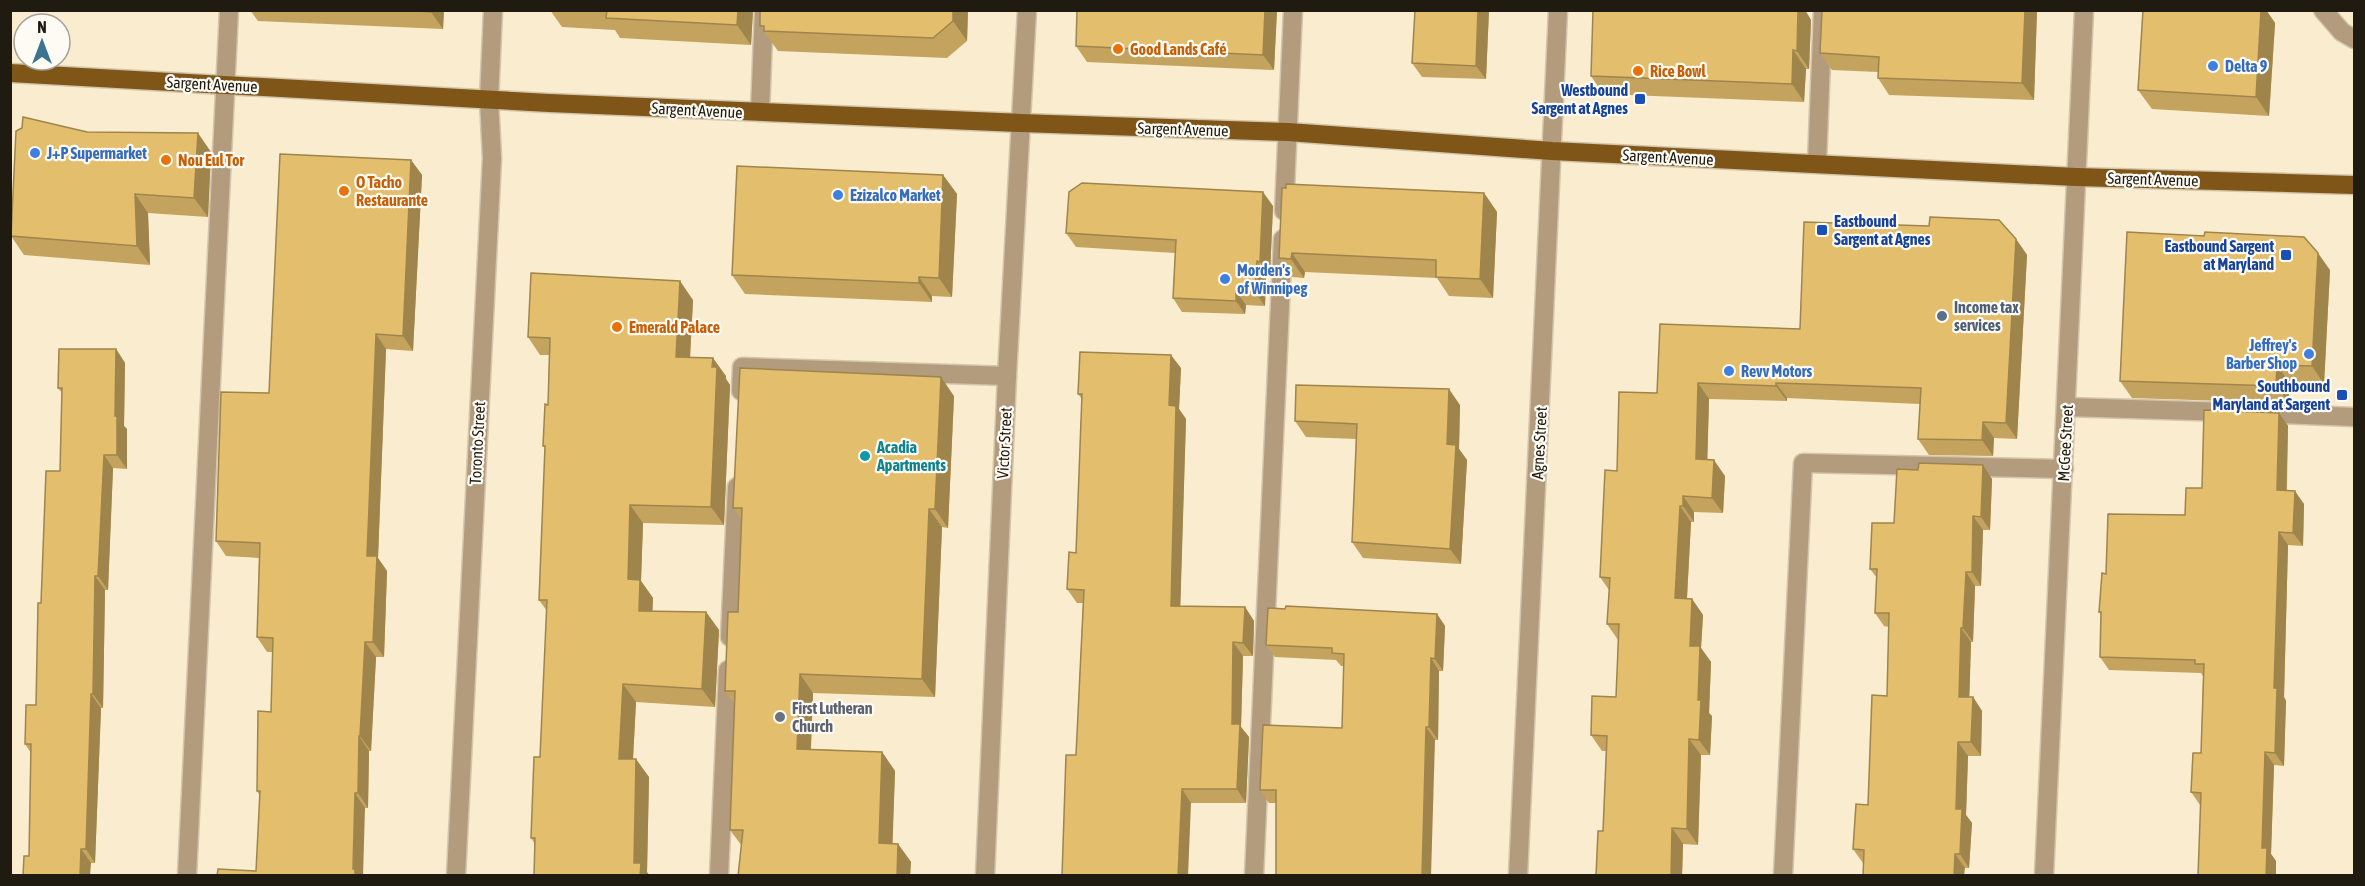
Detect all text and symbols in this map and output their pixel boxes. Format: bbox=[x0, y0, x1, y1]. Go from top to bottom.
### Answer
north arrow bbox=[12, 12, 72, 72]
text: N bbox=[37, 18, 47, 36]
place label: Good Lands Café bbox=[1130, 40, 1226, 58]
marker: Good Lands Café bbox=[1111, 42, 1125, 56]
place label: Delta 9 bbox=[2225, 57, 2268, 75]
marker: Delta 9 bbox=[2206, 59, 2220, 73]
place label: Rice Bowl bbox=[1650, 62, 1707, 80]
marker: Rice Bowl bbox=[1631, 64, 1645, 78]
street label: Sargent Avenue bbox=[166, 73, 258, 96]
place label: Westbound Sargent at Agnes bbox=[1532, 81, 1628, 117]
marker: Westbound Sargent at Agnes bbox=[1633, 92, 1647, 106]
street label: Sargent Avenue bbox=[651, 99, 743, 122]
street label: Sargent Avenue bbox=[1137, 118, 1229, 141]
place label: J+P Supermarket bbox=[46, 144, 147, 162]
marker: J+P Supermarket bbox=[28, 146, 42, 160]
street label: Sargent Avenue bbox=[1622, 146, 1714, 169]
place label: Nou Eul Tor bbox=[178, 151, 244, 169]
marker: Nou Eul Tor bbox=[159, 153, 173, 167]
street label: Sargent Avenue bbox=[2107, 168, 2199, 191]
place label: O Tacho Restaurante bbox=[356, 173, 428, 209]
marker: O Tacho Restaurante bbox=[337, 184, 351, 198]
place label: Ezizalco Market bbox=[850, 186, 941, 204]
marker: Ezizalco Market bbox=[831, 188, 845, 202]
place label: Eastbound Sargent at Agnes bbox=[1834, 212, 1931, 248]
marker: Eastbound Sargent at Agnes bbox=[1815, 223, 1829, 237]
place label: Eastbound Sargent at Maryland bbox=[2165, 237, 2274, 273]
marker: Eastbound Sargent at Maryland bbox=[2279, 248, 2293, 262]
place label: Morden's of Winnipeg bbox=[1237, 261, 1307, 297]
marker: Morden's of Winnipeg bbox=[1218, 272, 1232, 286]
place label: Income tax services bbox=[1954, 298, 2019, 334]
marker: Income tax services bbox=[1935, 309, 1949, 323]
place label: Emerald Palace bbox=[629, 318, 720, 336]
marker: Emerald Palace bbox=[610, 320, 624, 334]
place label: Jeffrey's Barber Shop bbox=[2226, 336, 2297, 372]
marker: Jeffrey's Barber Shop bbox=[2302, 347, 2316, 361]
place label: Revv Motors bbox=[1741, 362, 1812, 380]
marker: Revv Motors bbox=[1722, 364, 1736, 378]
place label: Southbound Maryland at Sargent bbox=[2212, 377, 2330, 413]
marker: Southbound Maryland at Sargent bbox=[2335, 388, 2349, 402]
street label: Toronto Street bbox=[466, 401, 488, 485]
street label: McGee Street bbox=[2054, 404, 2076, 482]
street label: Victor Street bbox=[993, 406, 1015, 479]
street label: Agnes Street bbox=[1528, 406, 1551, 480]
place label: Acadia Apartments bbox=[876, 438, 946, 474]
marker: Acadia Apartments bbox=[858, 449, 872, 463]
place label: First Lutheran Church bbox=[792, 699, 873, 735]
marker: First Lutheran Church bbox=[773, 710, 787, 724]

